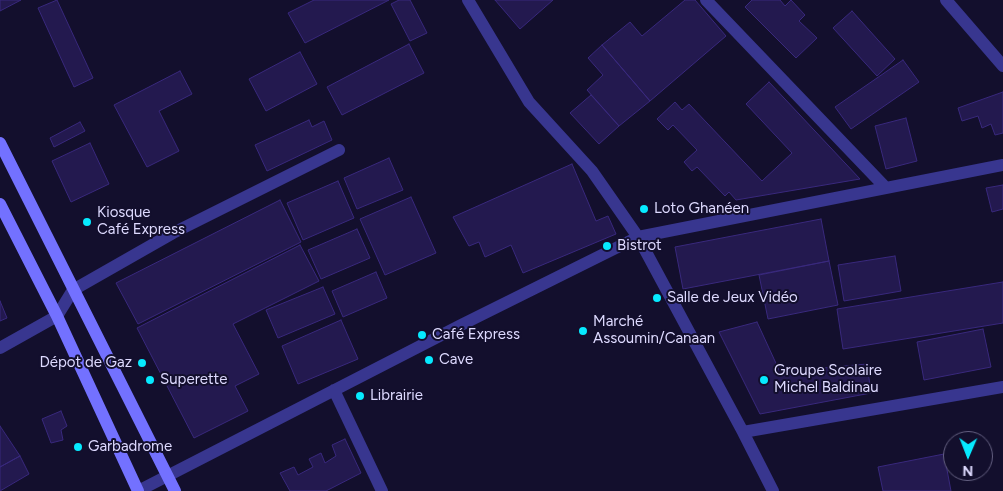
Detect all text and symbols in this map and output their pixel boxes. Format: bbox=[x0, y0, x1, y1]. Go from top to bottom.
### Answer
place label: Loto Ghanéen bbox=[654, 200, 749, 218]
marker: Loto Ghanéen bbox=[638, 203, 650, 215]
place label: Kiosque Café Express bbox=[97, 204, 185, 239]
marker: Kiosque Café Express bbox=[81, 216, 93, 228]
place label: Bistrot bbox=[617, 237, 662, 255]
marker: Bistrot bbox=[601, 240, 613, 252]
place label: Salle de Jeux Vidéo bbox=[667, 289, 798, 307]
marker: Salle de Jeux Vidéo bbox=[651, 292, 663, 304]
place label: Marché Assoumin/Canaan bbox=[593, 313, 715, 348]
marker: Marché Assoumin/Canaan bbox=[577, 325, 589, 337]
place label: Café Express bbox=[432, 326, 520, 344]
marker: Café Express bbox=[416, 329, 428, 341]
place label: Cave bbox=[439, 351, 473, 369]
place label: Dépot de Gaz bbox=[39, 354, 132, 372]
marker: Cave bbox=[423, 354, 435, 366]
marker: Dépot de Gaz bbox=[136, 357, 148, 369]
place label: Groupe Scolaire Michel Baldinau bbox=[774, 362, 882, 397]
place label: Superette bbox=[160, 371, 227, 389]
marker: Superette bbox=[144, 374, 156, 386]
marker: Groupe Scolaire Michel Baldinau bbox=[758, 374, 770, 386]
place label: Librairie bbox=[370, 387, 423, 405]
marker: Librairie bbox=[354, 390, 366, 402]
north arrow bbox=[943, 431, 993, 481]
place label: Garbadrome bbox=[88, 438, 172, 456]
marker: Garbadrome bbox=[72, 441, 84, 453]
text: N bbox=[962, 462, 973, 479]

